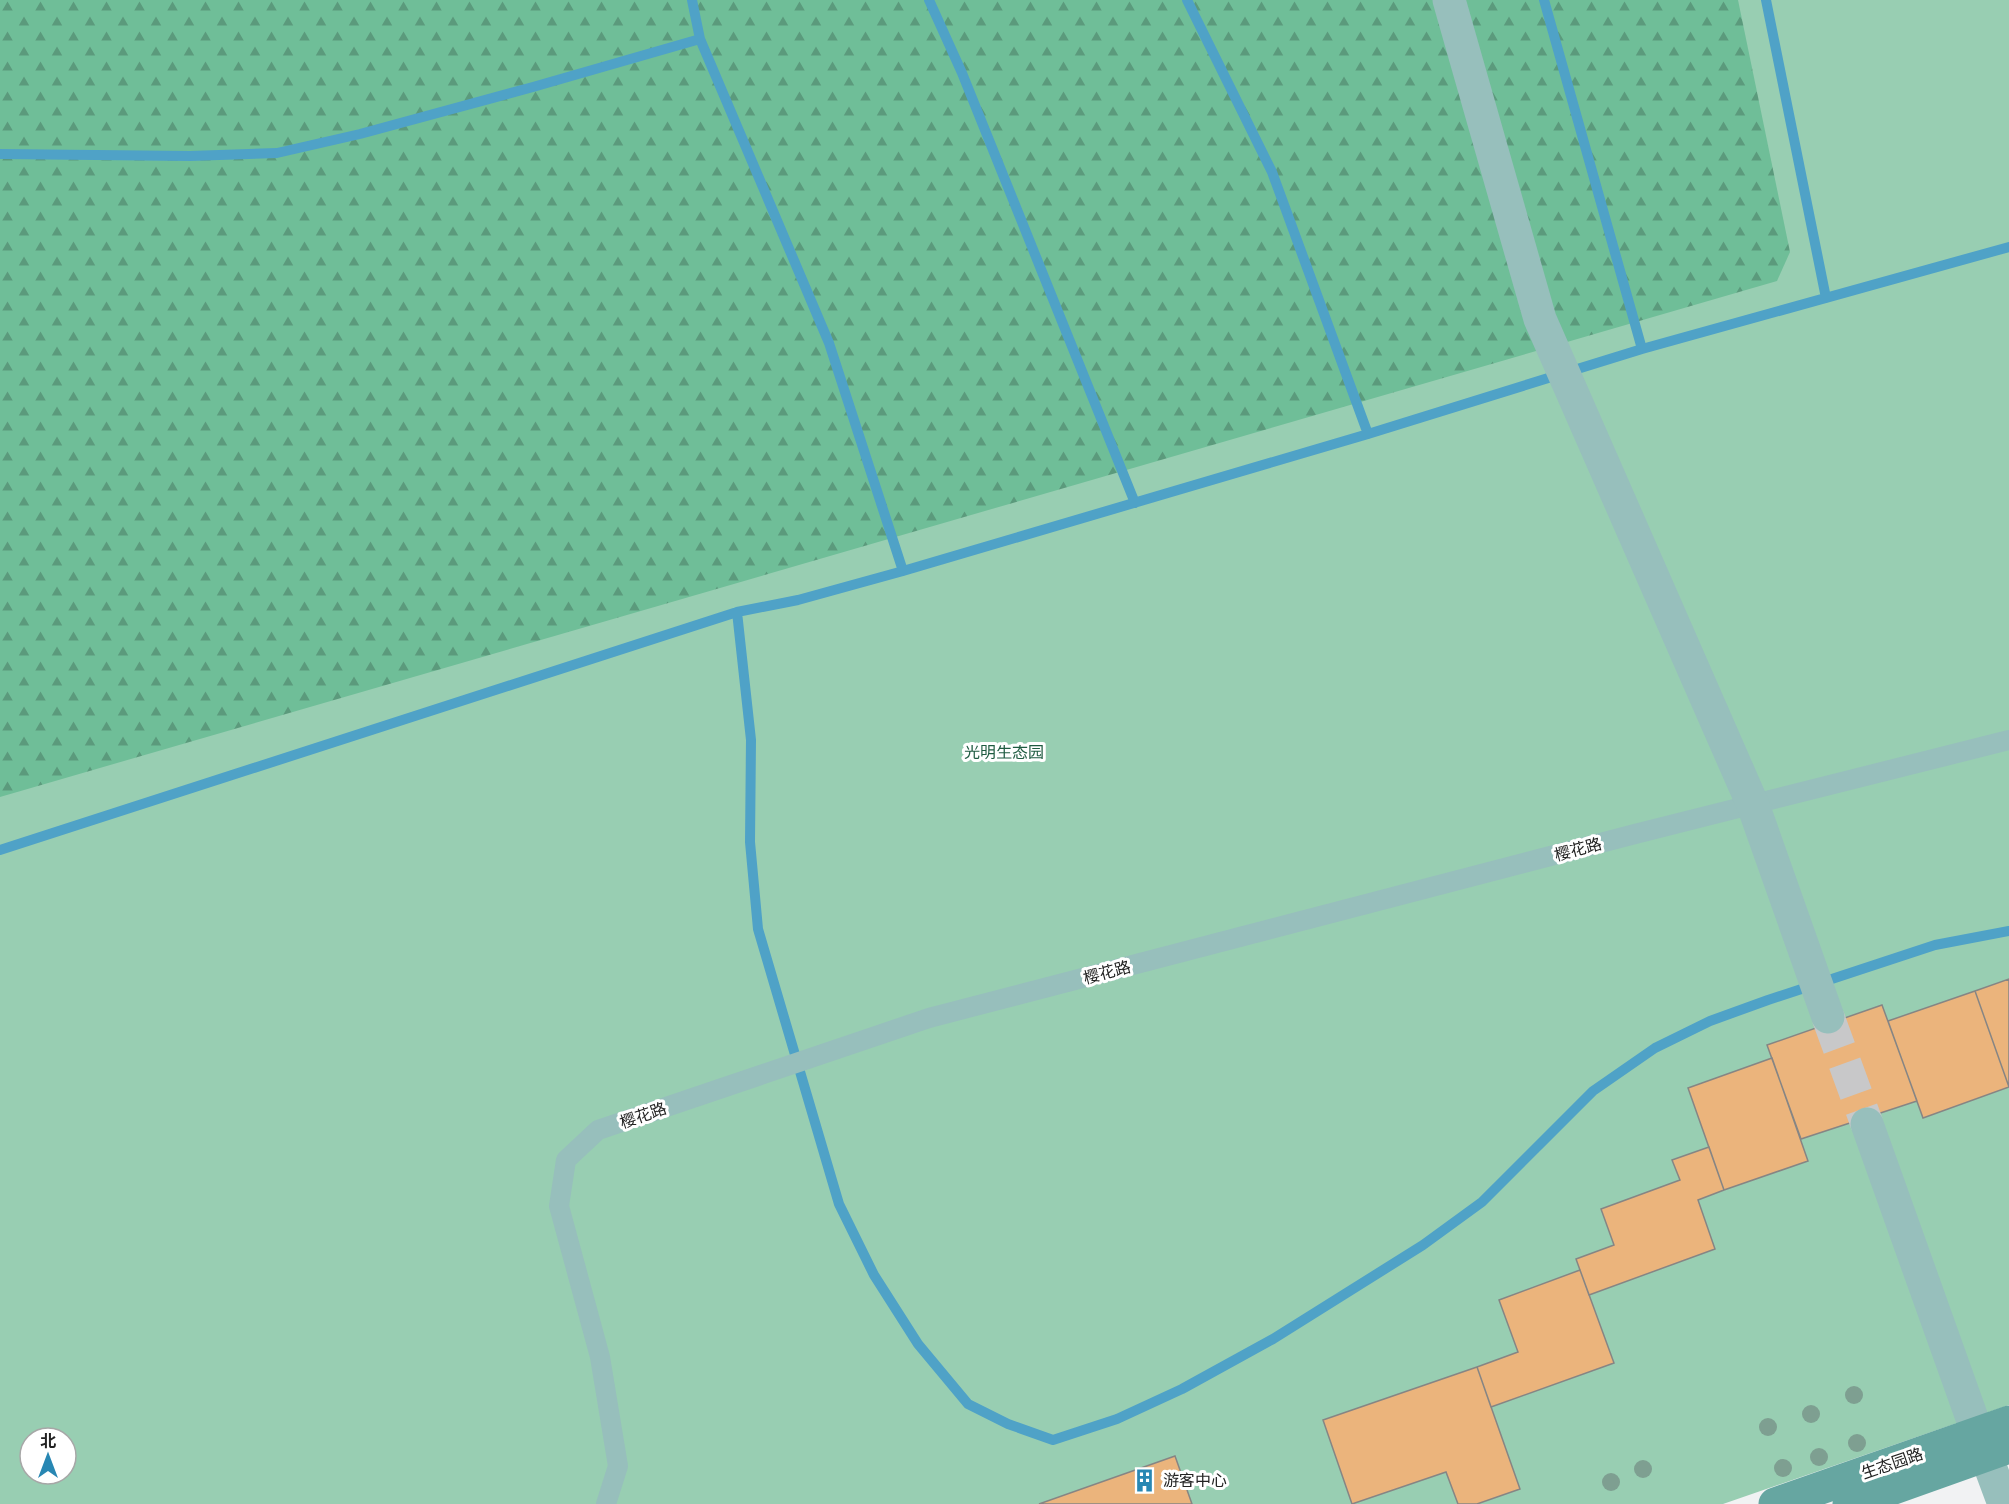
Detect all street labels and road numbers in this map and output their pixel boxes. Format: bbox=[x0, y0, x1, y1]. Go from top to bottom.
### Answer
street label: 樱花路 bbox=[1552, 833, 1604, 865]
street label: 樱花路 bbox=[1081, 956, 1133, 988]
street label: 樱花路 bbox=[617, 1098, 669, 1132]
street label: 生态园路 bbox=[1858, 1443, 1926, 1483]

